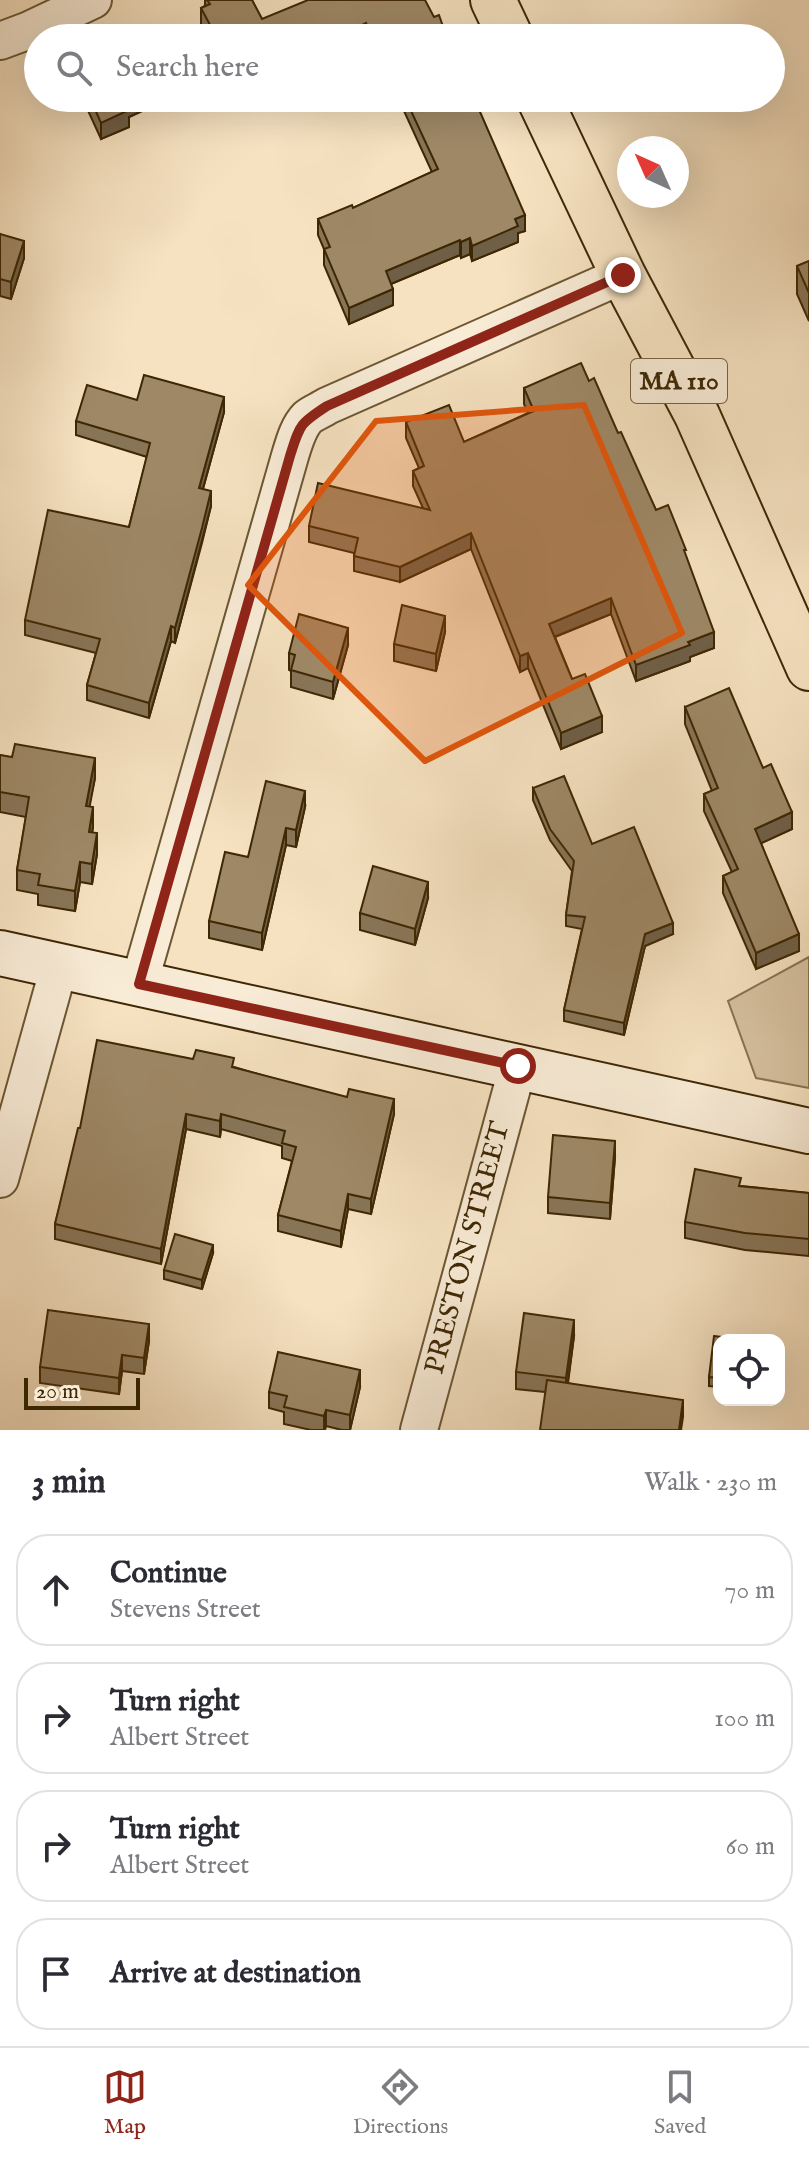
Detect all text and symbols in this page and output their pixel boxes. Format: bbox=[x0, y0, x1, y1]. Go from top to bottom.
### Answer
search box bbox=[24, 24, 785, 112]
icon: search bbox=[52, 46, 96, 90]
text: Search here bbox=[116, 49, 259, 87]
north arrow bbox=[617, 136, 689, 208]
route end bbox=[605, 257, 641, 293]
road number: MA 110 bbox=[631, 359, 727, 403]
route start bbox=[500, 1048, 536, 1084]
street label: PRESTON STREET bbox=[417, 1117, 519, 1378]
map controls bbox=[713, 1334, 785, 1406]
button: locate bbox=[713, 1334, 785, 1406]
scale bar bbox=[24, 1374, 140, 1410]
text: 20 m bbox=[36, 1378, 79, 1406]
text: 3 min bbox=[32, 1461, 106, 1504]
text: Walk · 230 m bbox=[644, 1466, 777, 1499]
text: Continue bbox=[110, 1555, 227, 1593]
icon: ahead bbox=[34, 1568, 78, 1612]
text: 70 m bbox=[724, 1574, 775, 1607]
text: Stevens Street bbox=[110, 1593, 261, 1626]
text: Turn right bbox=[110, 1683, 240, 1721]
icon: right bbox=[34, 1696, 78, 1740]
text: 100 m bbox=[714, 1702, 775, 1735]
text: Albert Street bbox=[110, 1721, 249, 1754]
text: Turn right bbox=[110, 1811, 240, 1849]
icon: right bbox=[34, 1824, 78, 1868]
text: 60 m bbox=[726, 1830, 775, 1863]
text: Albert Street bbox=[110, 1849, 249, 1882]
icon: arrive bbox=[34, 1952, 78, 1996]
text: Arrive at destination bbox=[110, 1955, 361, 1993]
tab: Map bbox=[103, 2065, 147, 2141]
tab: Directions bbox=[353, 2065, 448, 2141]
tab: Saved bbox=[654, 2065, 706, 2141]

